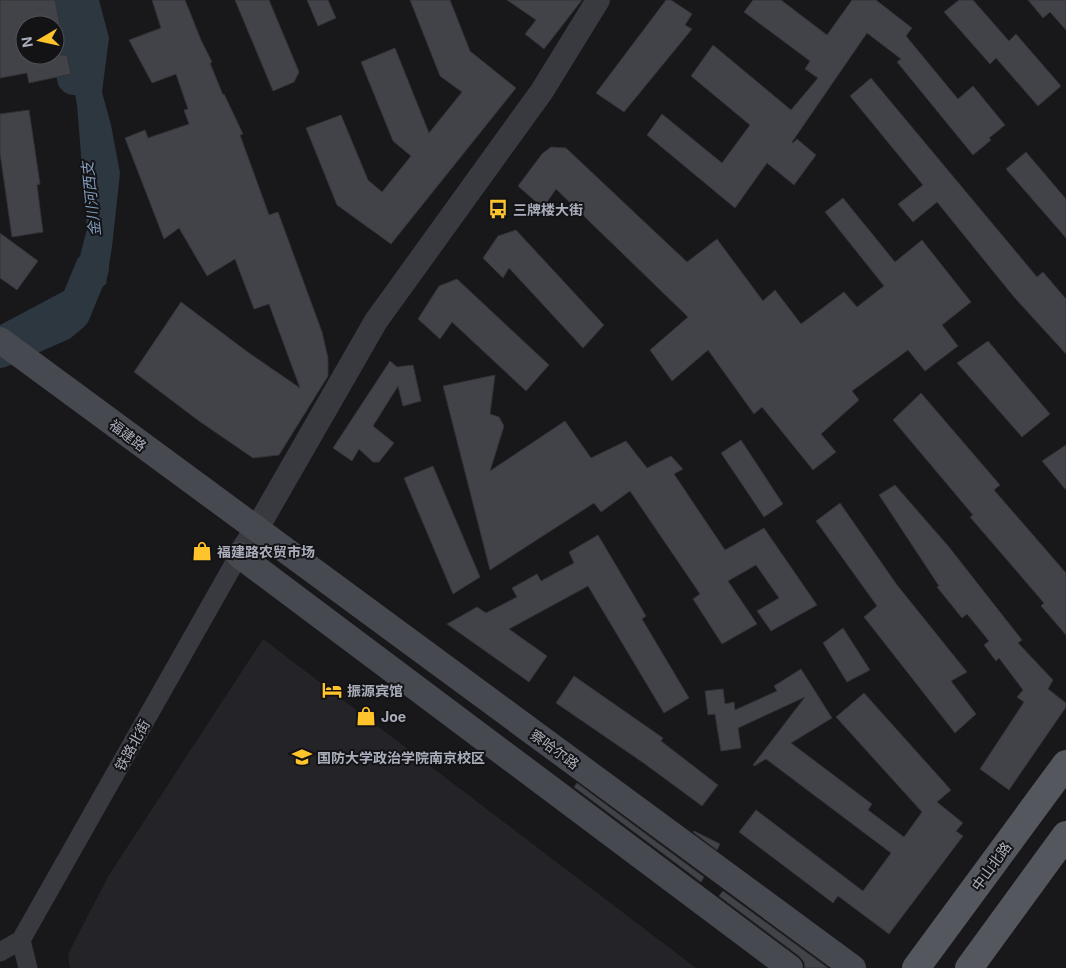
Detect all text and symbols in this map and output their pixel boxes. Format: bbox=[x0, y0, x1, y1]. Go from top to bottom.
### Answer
north arrow bbox=[15, 15, 65, 65]
text: N bbox=[17, 36, 36, 49]
water label: 金川河西支 bbox=[77, 159, 104, 237]
bus stop icon: 三牌楼大街 bbox=[487, 198, 509, 220]
place label: 三牌楼大街 bbox=[513, 201, 583, 218]
street label: 福建路 bbox=[106, 416, 150, 454]
shop icon: 福建路农贸市场 bbox=[191, 540, 213, 562]
place label: 福建路农贸市场 bbox=[217, 543, 315, 560]
hotel icon: 振源宾馆 bbox=[321, 679, 343, 701]
place label: 振源宾馆 bbox=[347, 682, 403, 699]
shop icon: Joe bbox=[355, 705, 377, 727]
place label: Joe bbox=[381, 708, 406, 725]
street label: 铁路北街 bbox=[111, 716, 153, 774]
street label: 察哈尔路 bbox=[527, 726, 583, 772]
school or university icon: 国防大学政治学院南京校区 bbox=[291, 746, 313, 768]
place label: 国防大学政治学院南京校区 bbox=[317, 749, 485, 766]
street label: 中山北路 bbox=[968, 838, 1014, 894]

